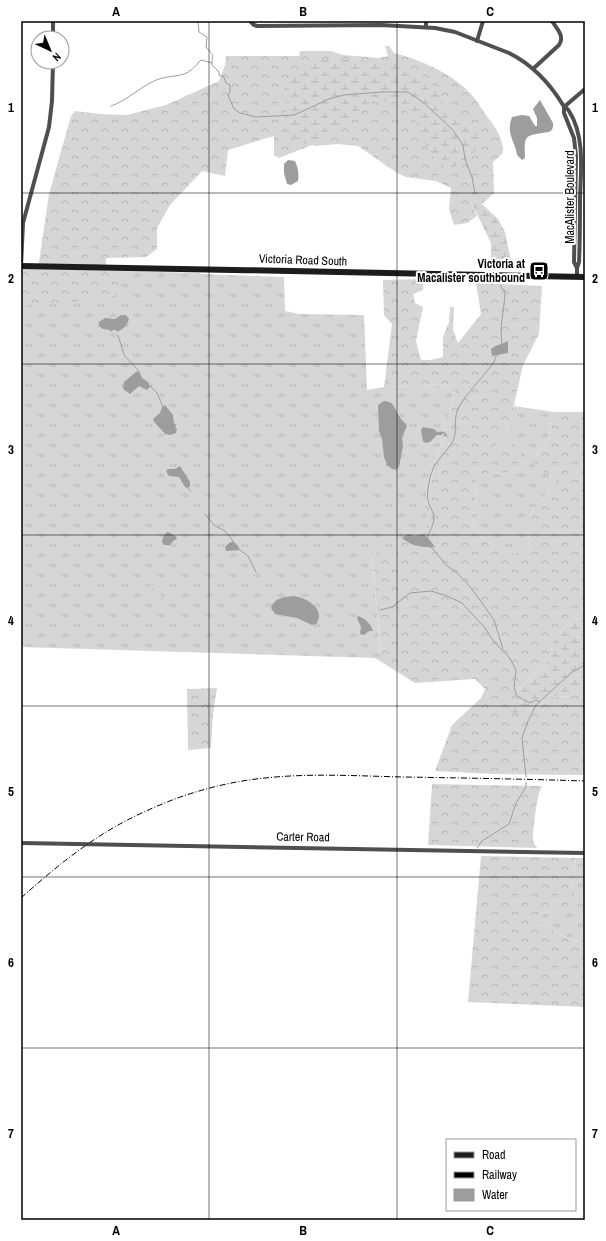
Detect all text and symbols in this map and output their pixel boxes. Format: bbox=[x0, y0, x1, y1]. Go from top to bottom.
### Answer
text: A bbox=[112, 3, 120, 20]
text: B bbox=[299, 3, 307, 20]
text: C bbox=[486, 3, 494, 20]
north arrow bbox=[30, 30, 70, 70]
text: N bbox=[50, 50, 64, 64]
text: 1 bbox=[8, 99, 14, 116]
text: 1 bbox=[592, 99, 598, 116]
street label: MacAlister Boulevard bbox=[562, 150, 578, 244]
street label: Victoria Road South bbox=[259, 250, 347, 270]
place label: Victoria at Macalister southbound bbox=[417, 256, 526, 286]
bus stop icon: Victoria at Macalister southbound bbox=[528, 260, 550, 282]
text: 2 bbox=[8, 270, 14, 287]
text: 2 bbox=[592, 270, 598, 287]
text: 3 bbox=[8, 441, 14, 458]
text: 3 bbox=[592, 441, 598, 458]
text: 4 bbox=[8, 612, 14, 629]
text: 4 bbox=[592, 612, 598, 629]
text: 5 bbox=[8, 783, 14, 800]
text: 5 bbox=[592, 783, 598, 800]
street label: Carter Road bbox=[276, 829, 330, 845]
text: 6 bbox=[8, 954, 14, 971]
text: 6 bbox=[592, 954, 598, 971]
text: 7 bbox=[8, 1125, 14, 1142]
text: 7 bbox=[592, 1125, 598, 1142]
legend bbox=[446, 1139, 576, 1211]
text: Road bbox=[482, 1147, 506, 1163]
text: Railway bbox=[482, 1167, 517, 1183]
text: Water bbox=[482, 1187, 509, 1203]
text: A bbox=[112, 1222, 120, 1239]
text: B bbox=[299, 1222, 307, 1239]
text: C bbox=[486, 1222, 494, 1239]

